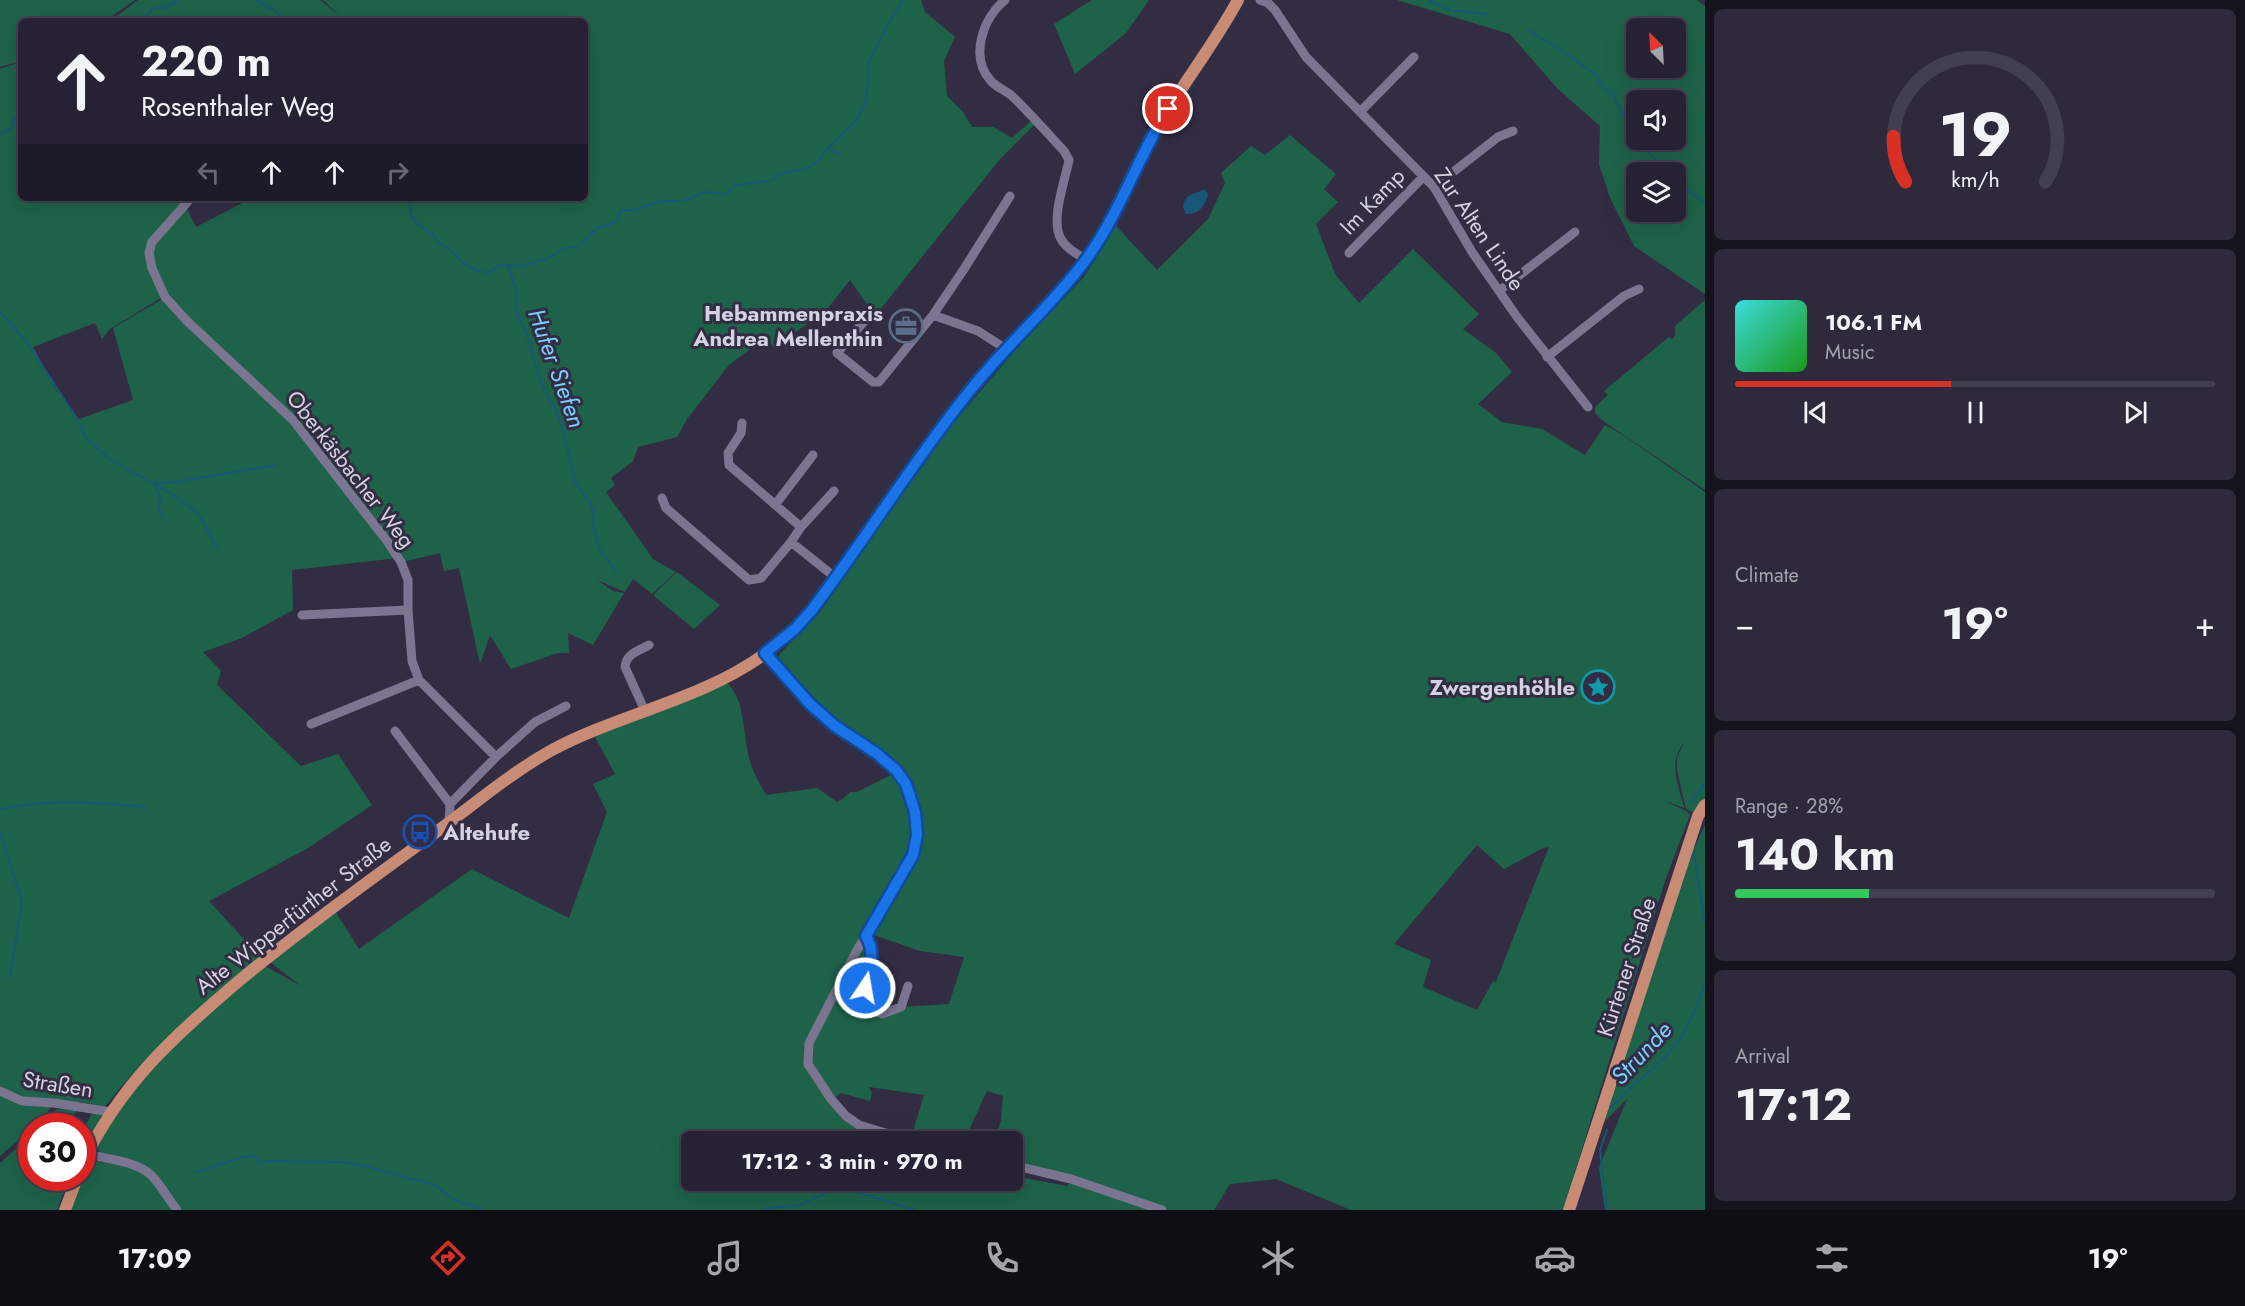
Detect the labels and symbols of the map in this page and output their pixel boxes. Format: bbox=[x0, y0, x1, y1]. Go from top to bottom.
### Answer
north arrow bbox=[1626, 18, 1686, 78]
pin bbox=[1142, 83, 1193, 134]
street label: Im Kamp bbox=[1332, 160, 1412, 242]
street label: Zur Alten Linde bbox=[1427, 161, 1533, 297]
place label: Hebammenpraxis Andrea Mellenthin bbox=[692, 297, 883, 354]
water label: Hufer Siefen bbox=[519, 304, 595, 432]
office icon: Hebammenpraxis Andrea Mellenthin bbox=[888, 308, 924, 344]
street label: Oberkäsbacher Weg bbox=[279, 383, 423, 555]
place icon: Zwergenhöhle bbox=[1580, 669, 1616, 705]
place label: Zwergenhöhle bbox=[1429, 671, 1575, 703]
bus stop icon: Altehufe bbox=[402, 814, 438, 850]
place label: Altehufe bbox=[442, 816, 530, 848]
street label: Alte Wipperfürther Straße bbox=[188, 828, 398, 1002]
street label: Kürtener Straße bbox=[1588, 893, 1664, 1041]
position arrow bbox=[833, 956, 897, 1020]
water label: Strunde bbox=[1602, 1013, 1680, 1093]
street label: Straßen bbox=[21, 1063, 95, 1105]
speed limit sign: 30 bbox=[18, 1113, 96, 1191]

